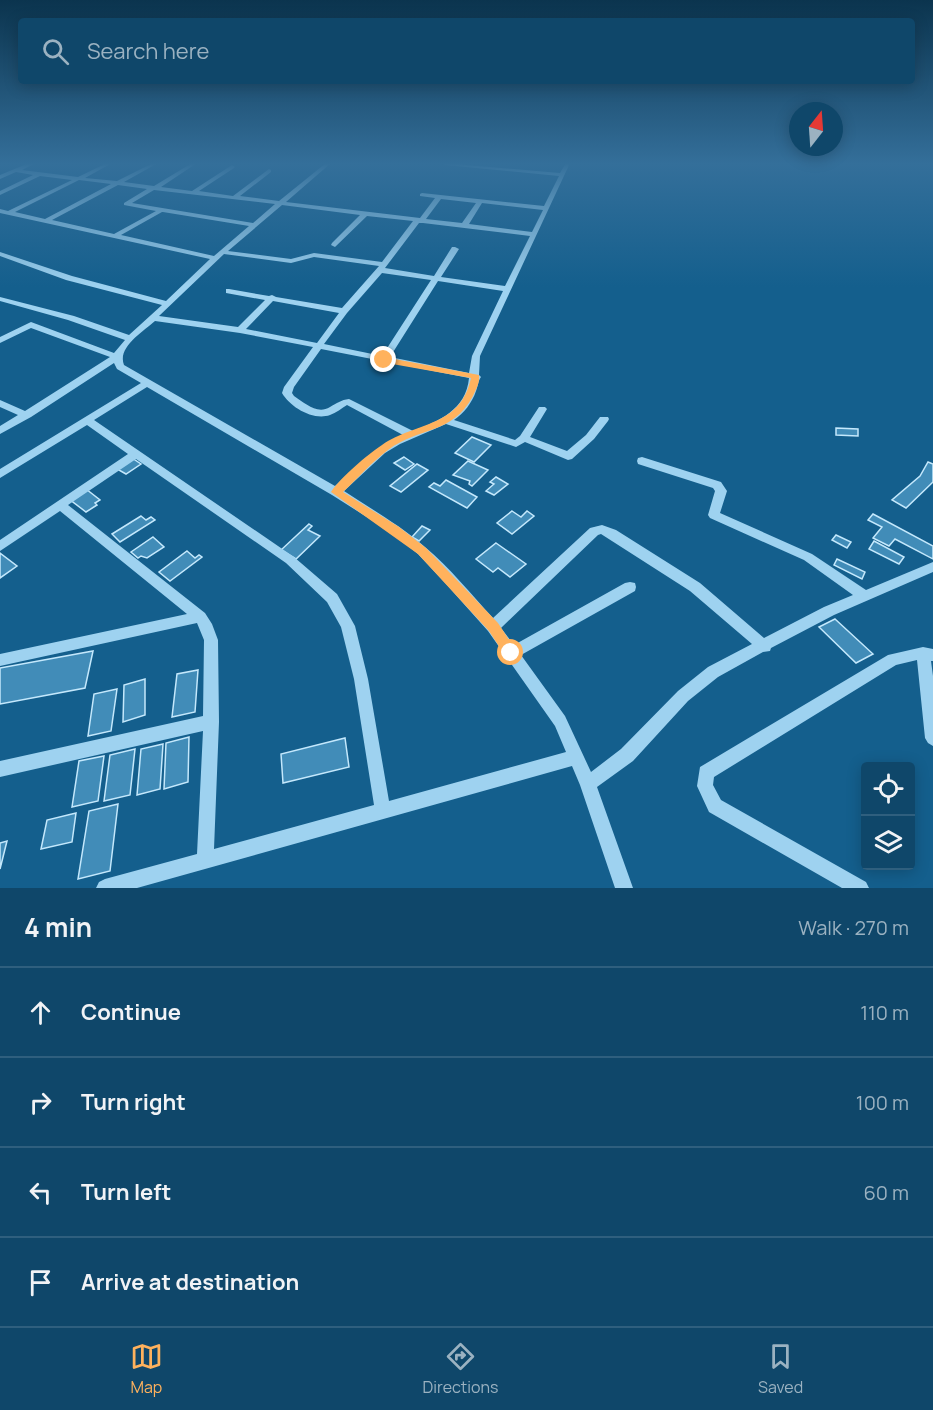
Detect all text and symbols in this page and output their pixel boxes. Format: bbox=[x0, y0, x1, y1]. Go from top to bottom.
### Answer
search box bbox=[18, 18, 915, 84]
icon: search bbox=[39, 35, 72, 68]
text: Search here bbox=[87, 36, 209, 66]
north arrow bbox=[789, 102, 843, 156]
route end bbox=[370, 346, 396, 372]
route start bbox=[497, 639, 523, 665]
map controls bbox=[861, 762, 915, 870]
button: locate bbox=[861, 762, 915, 816]
button: layers bbox=[861, 816, 915, 870]
text: 4 min bbox=[24, 909, 92, 945]
text: Walk · 270 m bbox=[798, 914, 909, 941]
icon: ahead bbox=[24, 996, 57, 1029]
text: Continue bbox=[81, 997, 181, 1027]
text: 110 m bbox=[860, 999, 909, 1026]
icon: right bbox=[24, 1086, 57, 1119]
text: Turn right bbox=[81, 1087, 186, 1117]
text: 100 m bbox=[856, 1089, 909, 1116]
icon: left bbox=[24, 1176, 57, 1209]
text: Turn left bbox=[81, 1177, 171, 1207]
text: 60 m bbox=[863, 1179, 909, 1206]
icon: arrive bbox=[24, 1266, 57, 1299]
text: Arrive at destination bbox=[81, 1267, 299, 1297]
tab: Map bbox=[130, 1340, 163, 1398]
tab: Directions bbox=[423, 1340, 498, 1398]
tab: Saved bbox=[758, 1340, 803, 1398]

